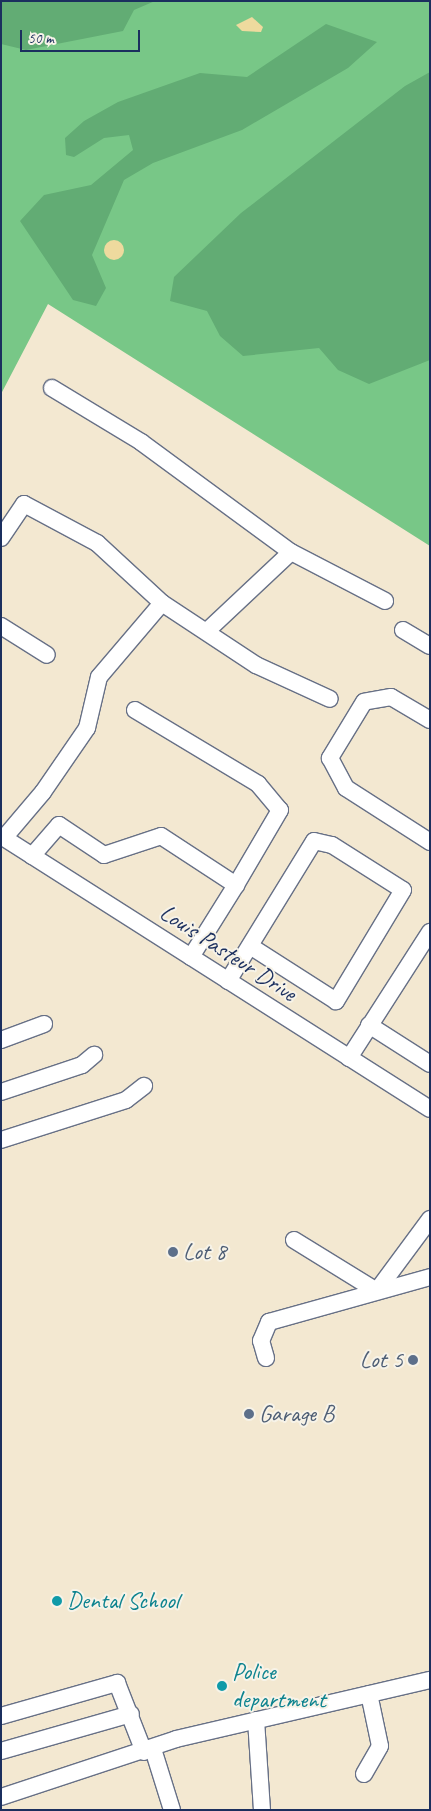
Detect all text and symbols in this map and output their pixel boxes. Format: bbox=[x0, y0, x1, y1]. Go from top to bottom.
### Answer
scale bar bbox=[22, 20, 142, 52]
text: 50 m bbox=[28, 29, 54, 48]
street label: Louis Pasteur Drive bbox=[154, 898, 302, 1008]
place label: Lot 8 bbox=[183, 1238, 226, 1266]
marker: Lot 8 bbox=[167, 1246, 179, 1258]
place label: Lot 5 bbox=[360, 1346, 403, 1374]
marker: Lot 5 bbox=[407, 1354, 419, 1366]
place label: Garage B bbox=[259, 1400, 334, 1428]
marker: Garage B bbox=[243, 1408, 255, 1420]
place label: Dental School bbox=[67, 1587, 179, 1615]
marker: Dental School bbox=[51, 1595, 63, 1607]
place label: Police department bbox=[232, 1658, 326, 1714]
marker: Police department bbox=[216, 1680, 228, 1692]

